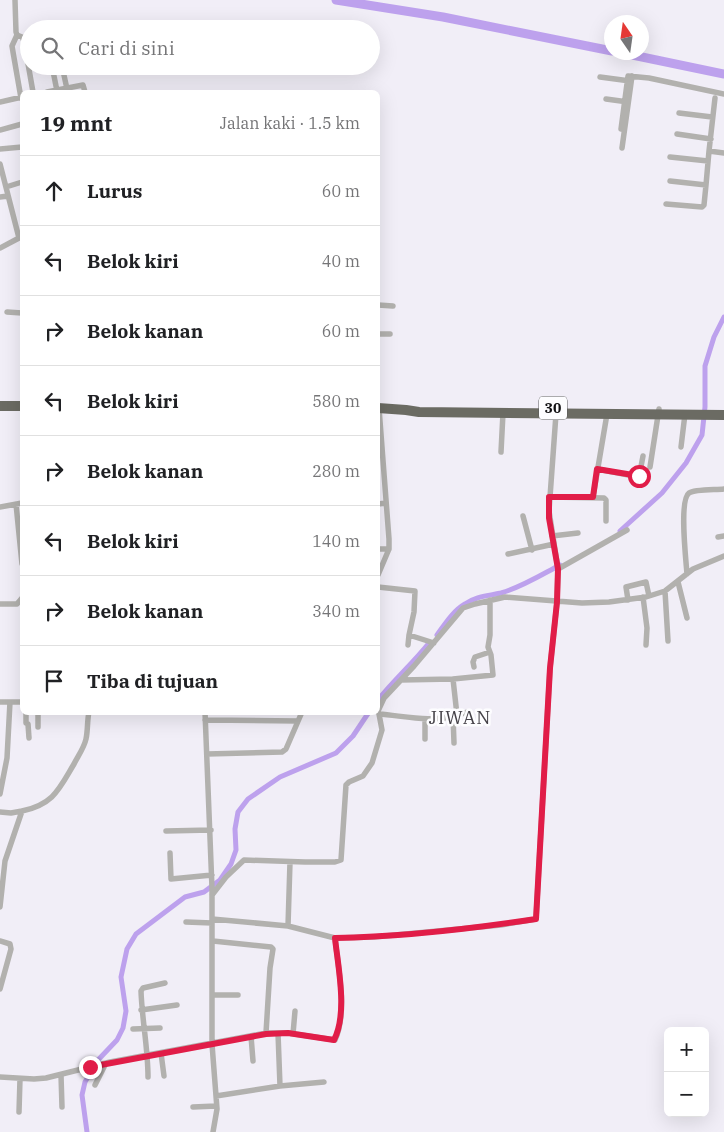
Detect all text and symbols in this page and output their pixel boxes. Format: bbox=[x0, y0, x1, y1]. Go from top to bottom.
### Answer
north arrow bbox=[604, 15, 649, 60]
search box bbox=[20, 20, 380, 75]
icon: search bbox=[38, 34, 66, 62]
text: Cari di sini bbox=[78, 36, 175, 60]
text: 19 mnt bbox=[40, 109, 112, 137]
text: Jalan kaki · 1.5 km bbox=[220, 113, 360, 133]
icon: ahead bbox=[40, 177, 68, 205]
text: Lurus bbox=[87, 179, 142, 203]
text: 60 m bbox=[322, 181, 360, 201]
icon: left bbox=[40, 247, 68, 275]
text: Belok kiri bbox=[87, 249, 179, 273]
text: 40 m bbox=[322, 251, 360, 271]
icon: right bbox=[40, 317, 68, 345]
text: Belok kanan bbox=[87, 319, 203, 343]
text: 60 m bbox=[322, 321, 360, 341]
icon: left bbox=[40, 387, 68, 415]
text: Belok kiri bbox=[87, 389, 179, 413]
text: 580 m bbox=[312, 391, 360, 411]
road number: 30 bbox=[539, 396, 567, 419]
icon: right bbox=[40, 457, 68, 485]
text: Belok kanan bbox=[87, 459, 203, 483]
text: 280 m bbox=[312, 461, 360, 481]
route start bbox=[628, 465, 651, 488]
icon: left bbox=[40, 527, 68, 555]
text: Belok kiri bbox=[87, 529, 179, 553]
text: 140 m bbox=[312, 531, 360, 551]
icon: right bbox=[40, 597, 68, 625]
text: Belok kanan bbox=[87, 599, 203, 623]
text: 340 m bbox=[312, 601, 360, 621]
icon: arrive bbox=[40, 667, 68, 695]
text: Tiba di tujuan bbox=[87, 669, 218, 693]
district label: JIWAN bbox=[429, 706, 491, 729]
map controls bbox=[664, 1027, 709, 1117]
button: + bbox=[664, 1027, 709, 1072]
route end bbox=[79, 1056, 102, 1079]
button: − bbox=[664, 1072, 709, 1117]

